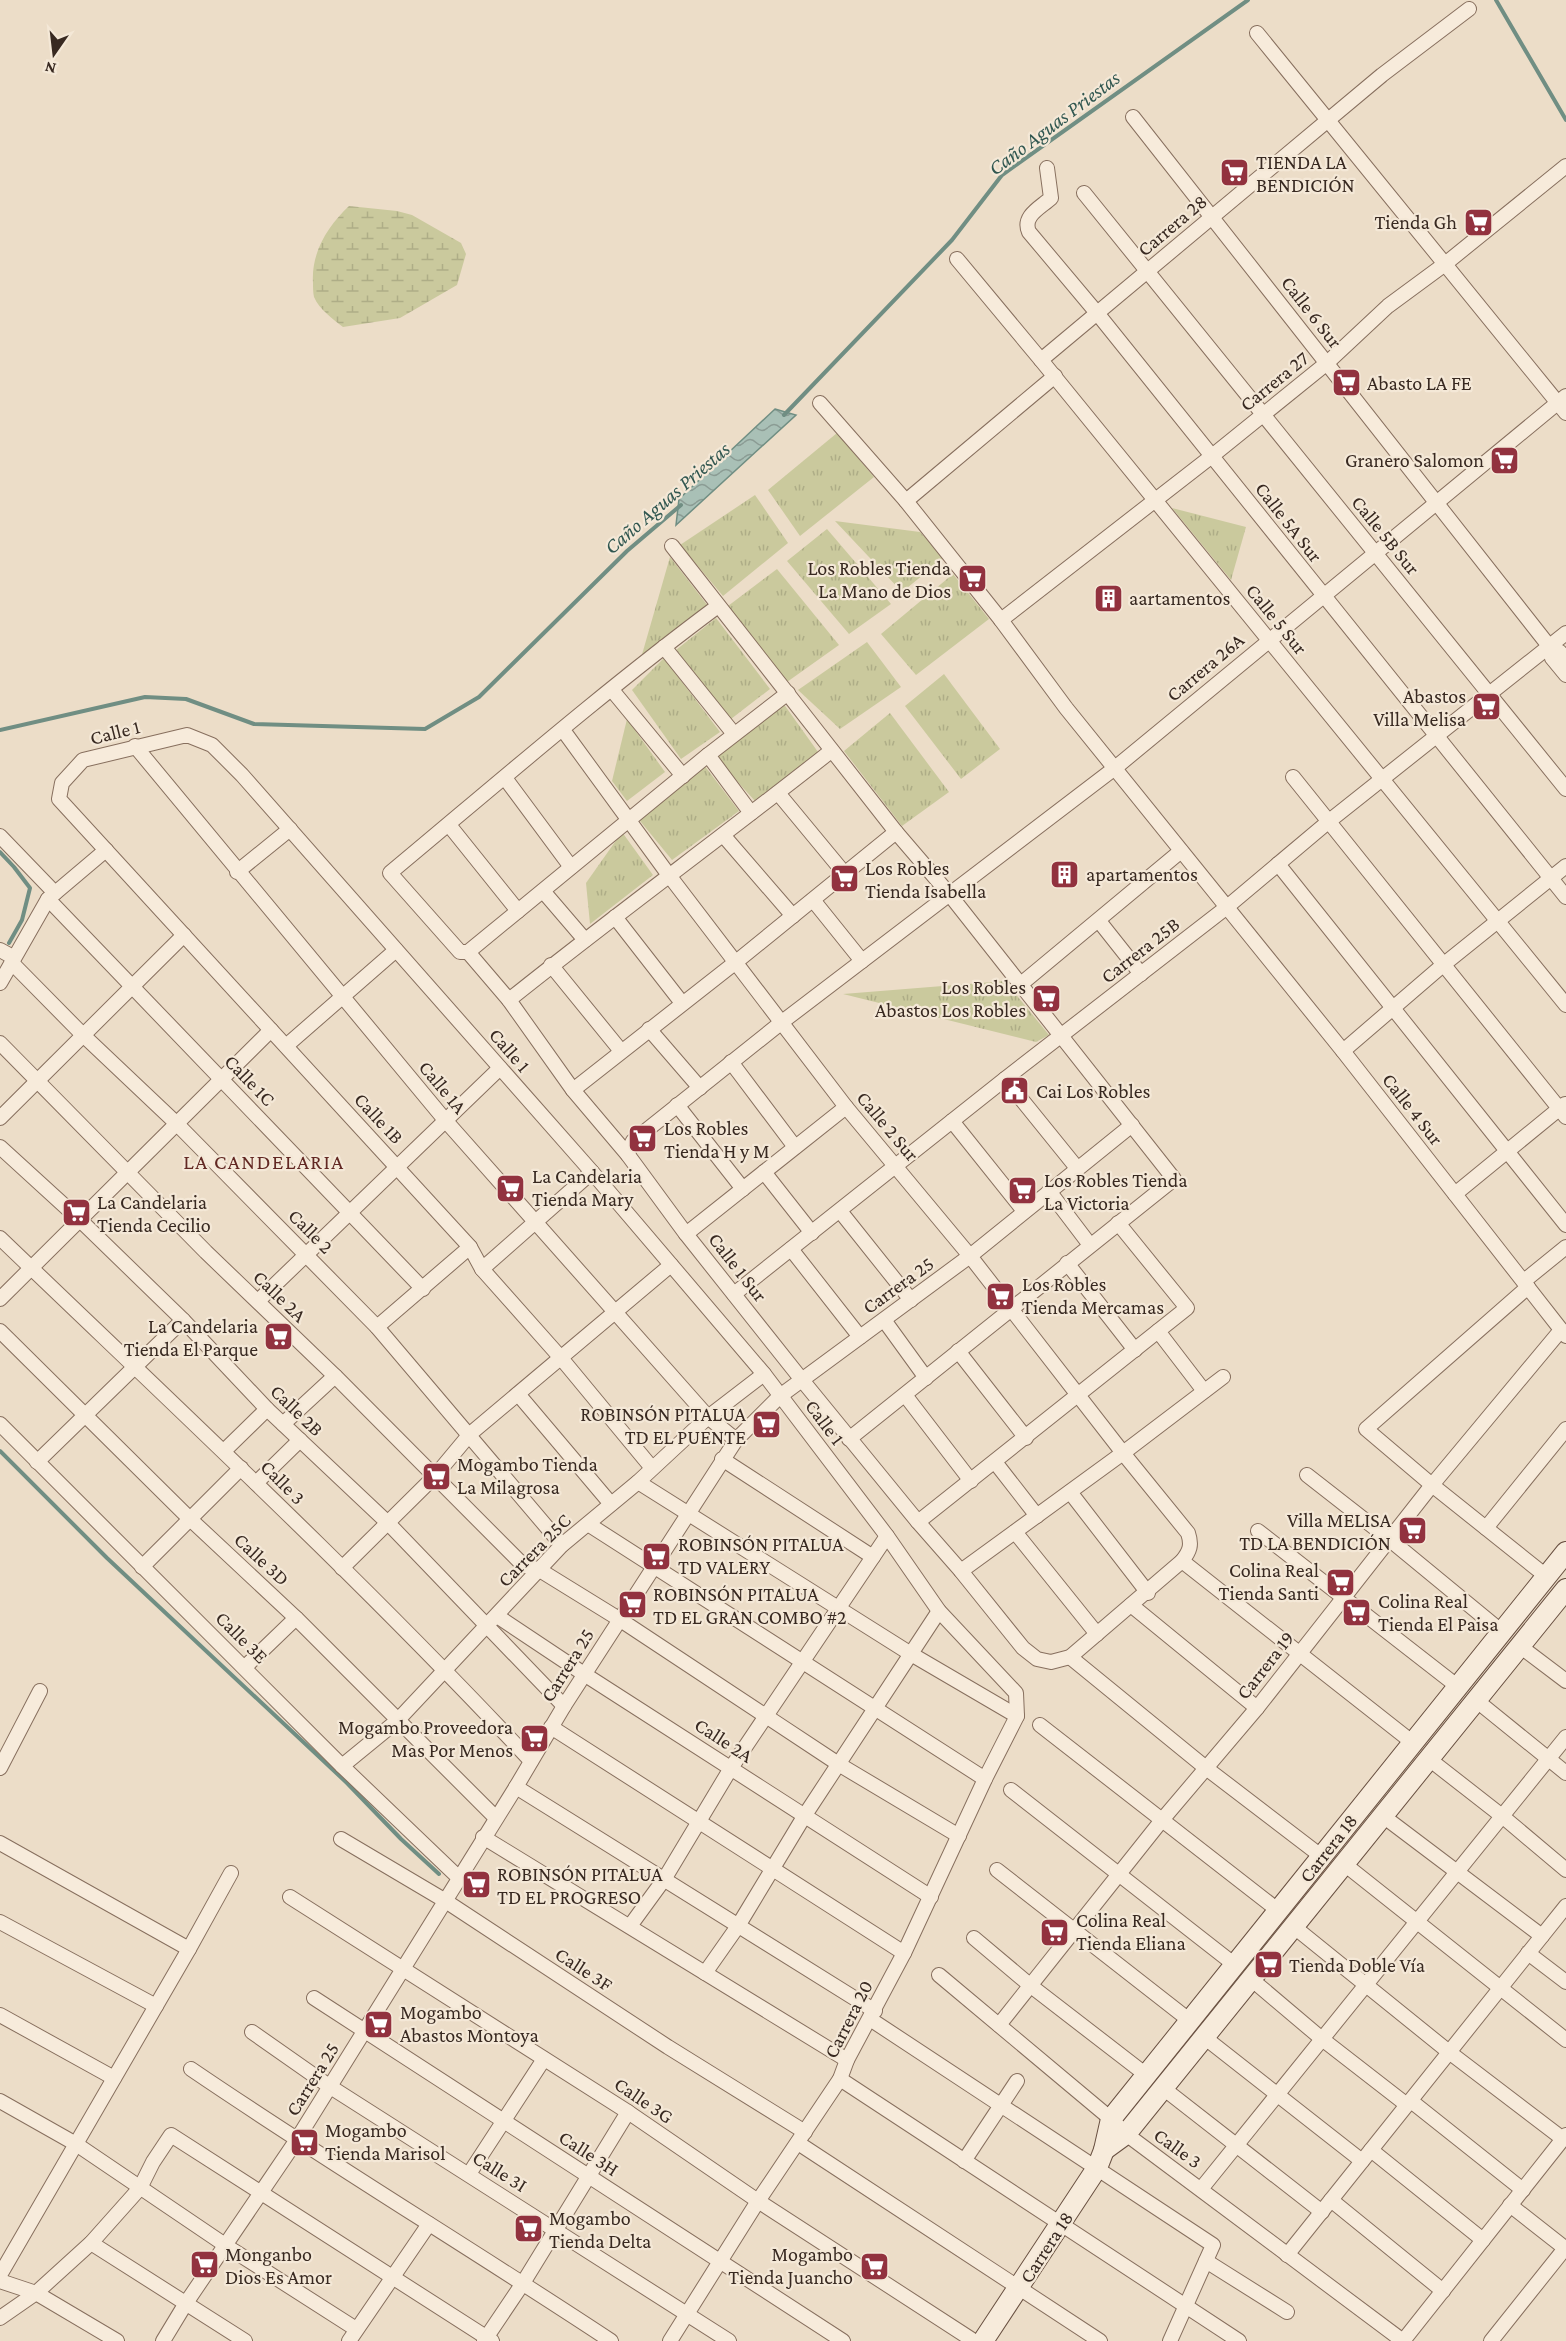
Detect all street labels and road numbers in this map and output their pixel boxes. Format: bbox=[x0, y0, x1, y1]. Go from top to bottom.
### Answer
street label: Carrera 28 bbox=[1133, 190, 1211, 260]
street label: Calle 6 Sur bbox=[1277, 272, 1347, 352]
street label: Carrera 27 bbox=[1235, 347, 1313, 415]
street label: Calle 5A Sur bbox=[1251, 478, 1327, 566]
street label: Calle 5B Sur bbox=[1347, 491, 1425, 579]
street label: Calle 5 Sur bbox=[1242, 579, 1312, 659]
street label: Carrera 26A bbox=[1162, 628, 1249, 706]
street label: Calle 1 bbox=[88, 715, 142, 749]
street label: Carrera 25B bbox=[1097, 913, 1184, 987]
street label: Calle 1 bbox=[485, 1024, 535, 1076]
street label: Calle 1C bbox=[220, 1050, 280, 1110]
street label: Calle 1A bbox=[415, 1056, 472, 1118]
street label: Calle 4 Sur bbox=[1378, 1069, 1448, 1149]
street label: Calle 2 Sur bbox=[852, 1087, 924, 1165]
street label: Calle 1B bbox=[350, 1088, 408, 1148]
street label: Calle 2 bbox=[284, 1204, 338, 1258]
street label: Calle 1 Sur bbox=[704, 1228, 772, 1306]
street label: Carrera 25 bbox=[858, 1252, 938, 1318]
street label: Calle 2A bbox=[249, 1266, 311, 1327]
street label: Calle 2B bbox=[266, 1380, 328, 1440]
street label: Calle 1 bbox=[801, 1395, 849, 1449]
street label: Calle 3 bbox=[256, 1455, 310, 1509]
street label: Carrera 25C bbox=[493, 1509, 575, 1591]
street label: Calle 3D bbox=[230, 1528, 294, 1590]
street label: Calle 3E bbox=[211, 1606, 273, 1668]
street label: Carrera 25 bbox=[536, 1624, 598, 1706]
street label: Carrera 19 bbox=[1232, 1627, 1298, 1703]
street label: Calle 2A bbox=[691, 1713, 758, 1767]
street label: Carrera 18 bbox=[1294, 1809, 1362, 1887]
street label: Calle 3F bbox=[551, 1943, 617, 1996]
street label: Carrera 20 bbox=[819, 1977, 877, 2061]
street label: Carrera 25 bbox=[281, 2038, 343, 2120]
street label: Calle 3G bbox=[610, 2072, 678, 2128]
street label: Calle 3 bbox=[1150, 2123, 1206, 2173]
street label: Calle 3H bbox=[555, 2126, 623, 2180]
street label: Calle 3I bbox=[469, 2146, 531, 2196]
street label: Carrera 18 bbox=[1015, 2207, 1077, 2287]

